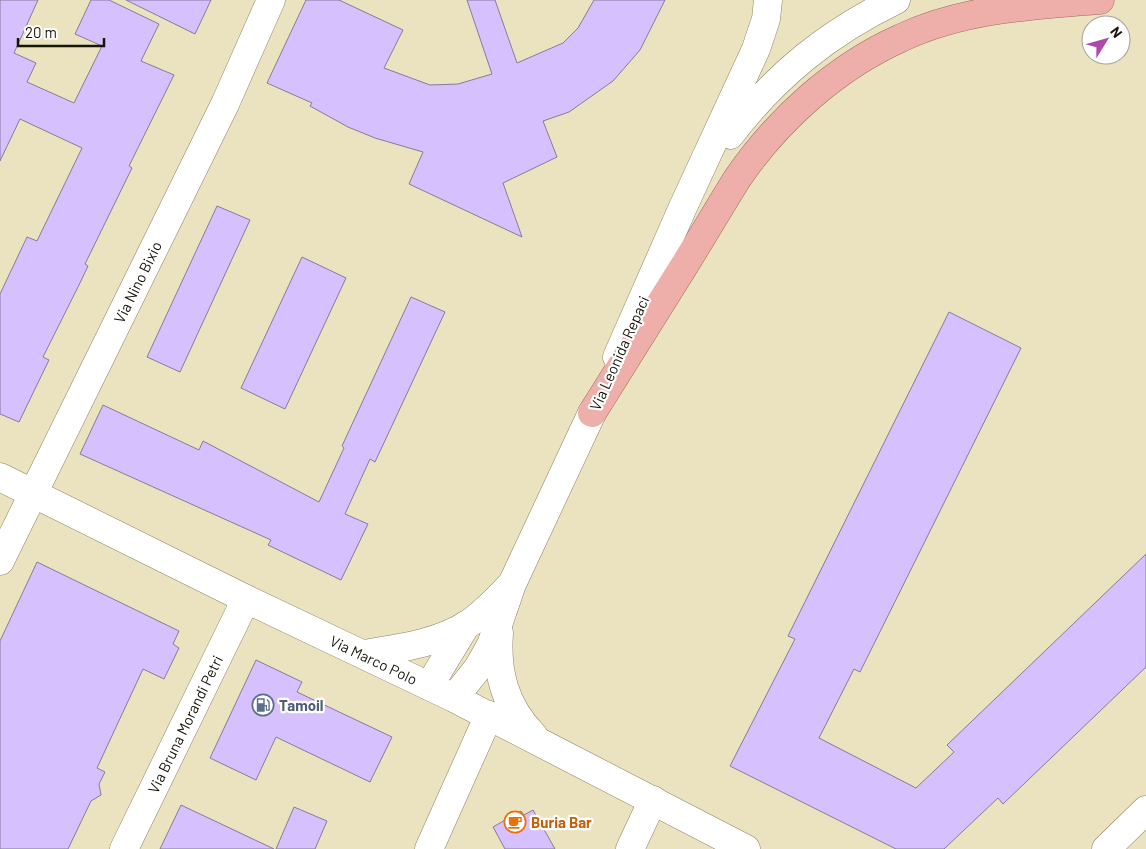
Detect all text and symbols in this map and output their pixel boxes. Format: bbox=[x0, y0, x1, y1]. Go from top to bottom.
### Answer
scale bar bbox=[18, 15, 104, 47]
north arrow bbox=[1081, 15, 1131, 65]
text: 20 m bbox=[25, 23, 57, 41]
text: N bbox=[1107, 23, 1126, 41]
street label: Via Nino Bixio bbox=[110, 238, 165, 326]
street label: Via Leonida Repaci bbox=[586, 293, 652, 413]
street label: Via Marco Polo bbox=[327, 631, 420, 688]
street label: Via Bruna Morandi Petri bbox=[144, 652, 226, 796]
fuel station icon: Tamoil bbox=[251, 693, 275, 717]
place label: Tamoil bbox=[279, 696, 323, 714]
cafe icon: Buria Bar bbox=[503, 810, 527, 834]
place label: Buria Bar bbox=[531, 813, 592, 831]

